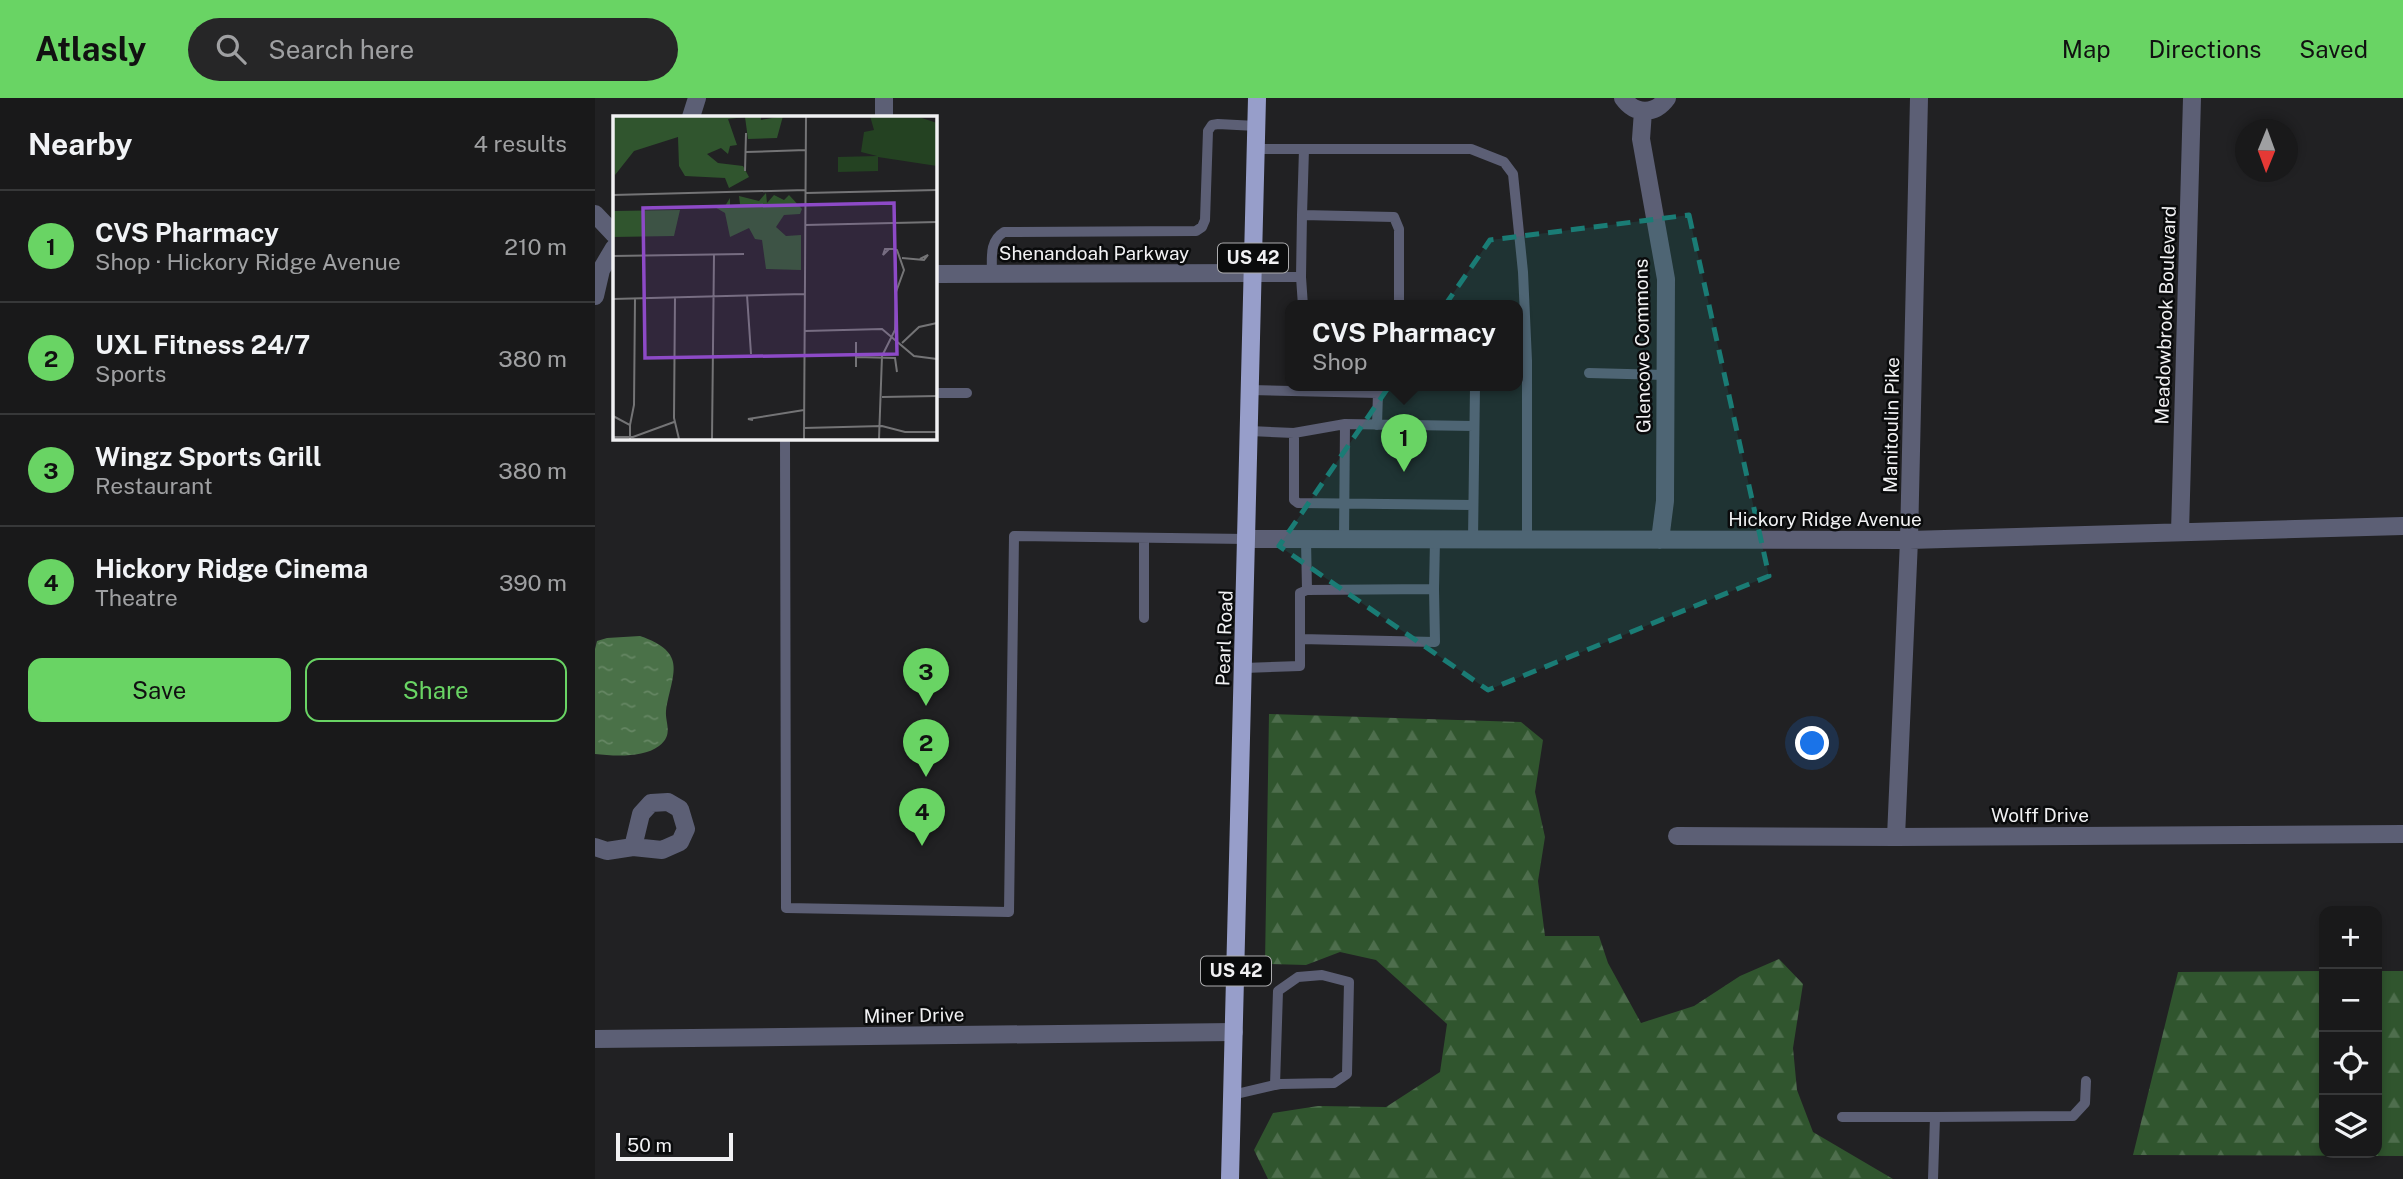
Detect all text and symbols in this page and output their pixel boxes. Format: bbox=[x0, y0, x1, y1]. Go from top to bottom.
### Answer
search box bbox=[188, 18, 678, 81]
text: Atlasly bbox=[35, 30, 146, 68]
icon: search bbox=[212, 30, 250, 68]
text: Search here bbox=[268, 34, 414, 65]
text: Map bbox=[2062, 35, 2111, 63]
text: Directions bbox=[2149, 35, 2261, 63]
text: Saved bbox=[2299, 35, 2368, 63]
inset map bbox=[613, 116, 936, 439]
north arrow bbox=[2235, 119, 2298, 182]
text: Nearby bbox=[28, 126, 132, 162]
text: 4 results bbox=[473, 130, 567, 157]
street label: Meadowbrook Boulevard bbox=[2150, 205, 2180, 425]
text: CVS Pharmacy bbox=[95, 217, 279, 248]
text: 1 bbox=[46, 233, 56, 260]
text: 210 m bbox=[504, 233, 567, 260]
street label: Shenandoah Parkway bbox=[999, 242, 1189, 264]
road number: US 42 bbox=[1218, 244, 1288, 272]
text: Shop · Hickory Ridge Avenue bbox=[95, 248, 401, 275]
street label: Glencove Commons bbox=[1629, 259, 1655, 433]
popup bbox=[1285, 300, 1523, 391]
text: CVS Pharmacy bbox=[1312, 317, 1496, 348]
text: UXL Fitness 24/7 bbox=[95, 329, 310, 360]
text: 2 bbox=[44, 345, 58, 372]
text: 380 m bbox=[498, 345, 567, 372]
text: Shop bbox=[1312, 348, 1367, 375]
street label: Manitoulin Pike bbox=[1879, 357, 1903, 493]
text: Sports bbox=[95, 360, 166, 387]
pin: 1 bbox=[1381, 414, 1427, 472]
text: Wingz Sports Grill bbox=[95, 441, 322, 472]
text: 3 bbox=[43, 457, 59, 484]
text: 380 m bbox=[498, 457, 567, 484]
text: Restaurant bbox=[95, 472, 213, 499]
street label: Hickory Ridge Avenue bbox=[1728, 508, 1922, 530]
text: Hickory Ridge Cinema bbox=[95, 553, 368, 584]
text: 4 bbox=[43, 569, 59, 596]
text: 390 m bbox=[499, 569, 567, 596]
text: Theatre bbox=[95, 584, 178, 611]
street label: Pearl Road bbox=[1211, 590, 1237, 686]
pin: 3 bbox=[903, 648, 949, 706]
button: Save bbox=[28, 658, 291, 722]
button: Share bbox=[305, 658, 567, 722]
pin: 2 bbox=[903, 719, 949, 777]
your location bbox=[1795, 726, 1829, 760]
pin: 4 bbox=[899, 788, 945, 846]
street label: Wolff Drive bbox=[1991, 804, 2089, 826]
map controls bbox=[2319, 906, 2382, 1158]
button: + bbox=[2319, 906, 2382, 969]
road number: US 42 bbox=[1201, 956, 1271, 986]
button: − bbox=[2319, 969, 2382, 1032]
street label: Miner Drive bbox=[863, 1003, 965, 1027]
button: locate bbox=[2319, 1032, 2382, 1095]
button: layers bbox=[2319, 1095, 2382, 1158]
scale bar bbox=[616, 1130, 733, 1162]
text: 50 m bbox=[627, 1134, 672, 1156]

